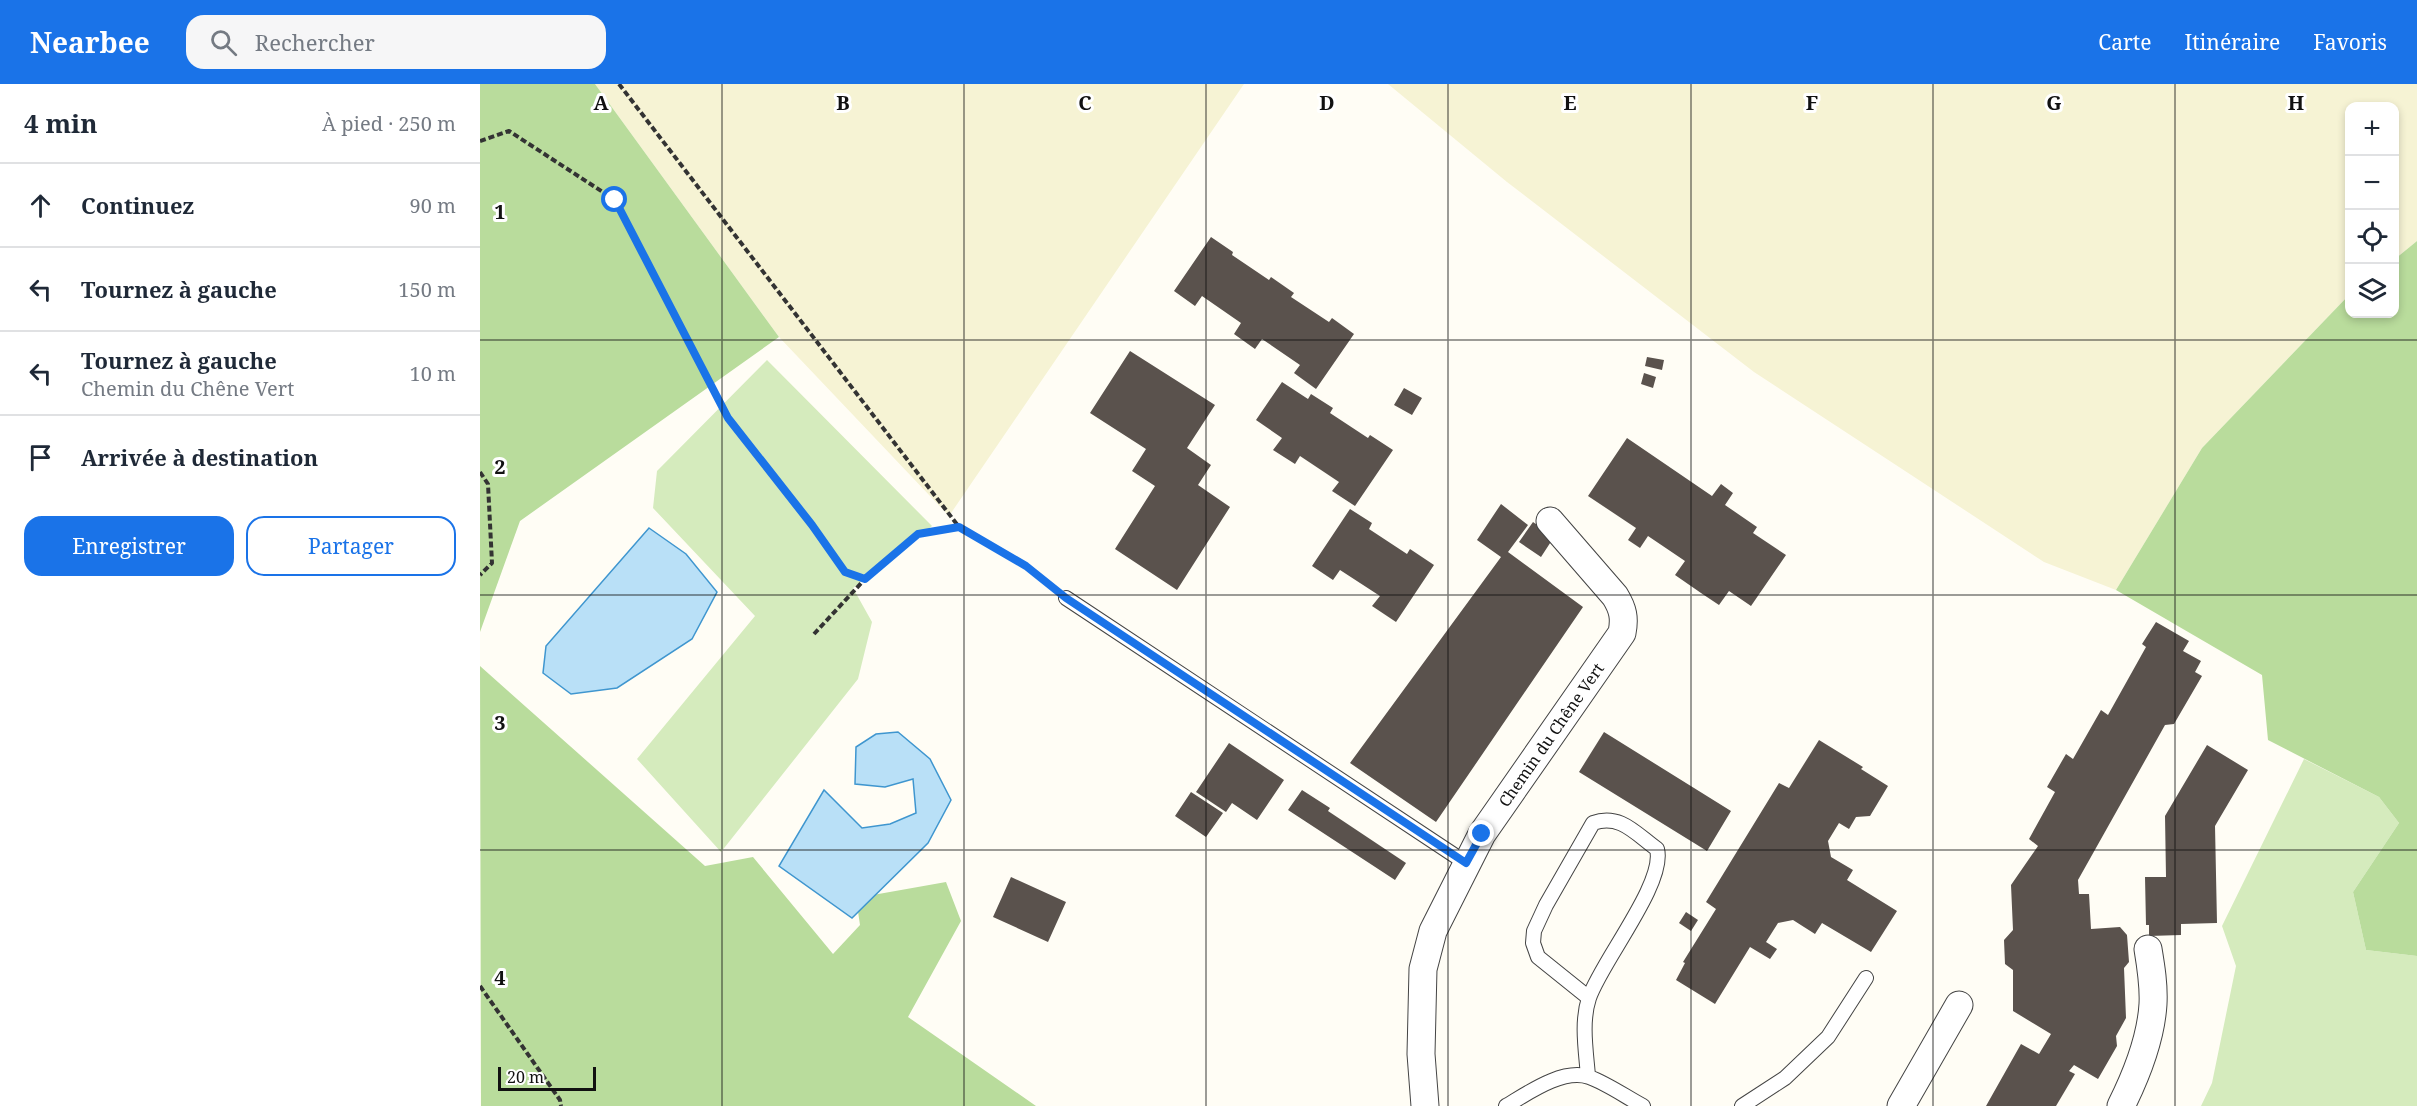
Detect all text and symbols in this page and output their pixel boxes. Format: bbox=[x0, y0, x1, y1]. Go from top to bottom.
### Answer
search box bbox=[186, 15, 606, 69]
text: Nearbee bbox=[30, 23, 150, 61]
icon: search bbox=[207, 26, 240, 59]
text: Rechercher bbox=[255, 27, 375, 57]
text: Carte bbox=[2098, 28, 2152, 56]
text: Itinéraire bbox=[2185, 28, 2280, 56]
text: Favoris bbox=[2313, 28, 2387, 56]
text: A bbox=[593, 89, 609, 116]
text: B bbox=[836, 89, 850, 116]
text: C bbox=[1078, 89, 1092, 116]
text: D bbox=[1319, 89, 1335, 116]
text: E bbox=[1563, 89, 1577, 116]
text: F bbox=[1806, 89, 1818, 116]
text: G bbox=[2046, 89, 2062, 116]
text: H bbox=[2288, 89, 2304, 116]
map controls bbox=[2345, 102, 2399, 318]
button: + bbox=[2345, 102, 2399, 156]
text: 4 min bbox=[24, 105, 98, 141]
text: À pied · 250 m bbox=[322, 110, 456, 137]
button: − bbox=[2345, 156, 2399, 210]
route start bbox=[601, 186, 627, 212]
icon: ahead bbox=[24, 189, 57, 222]
text: Continuez bbox=[81, 190, 194, 220]
text: 90 m bbox=[410, 192, 456, 219]
text: 1 bbox=[494, 198, 506, 225]
button: locate bbox=[2345, 210, 2399, 264]
button: layers bbox=[2345, 264, 2399, 318]
icon: left bbox=[24, 273, 57, 306]
text: Tournez à gauche bbox=[81, 274, 277, 304]
text: 150 m bbox=[398, 276, 456, 303]
text: Tournez à gauche bbox=[81, 345, 277, 375]
icon: left bbox=[24, 357, 57, 390]
text: 10 m bbox=[410, 360, 456, 387]
text: Chemin du Chêne Vert bbox=[81, 375, 294, 402]
icon: arrive bbox=[24, 441, 57, 474]
text: Arrivée à destination bbox=[81, 442, 318, 472]
text: 2 bbox=[494, 453, 506, 480]
button: Enregistrer bbox=[24, 516, 234, 576]
button: Partager bbox=[246, 516, 456, 576]
street label: Chemin du Chêne Vert bbox=[1493, 658, 1609, 811]
text: 3 bbox=[494, 709, 506, 736]
route end bbox=[1468, 820, 1494, 846]
text: 4 bbox=[494, 964, 506, 991]
scale bar bbox=[498, 1064, 596, 1092]
text: 20 m bbox=[507, 1066, 544, 1088]

